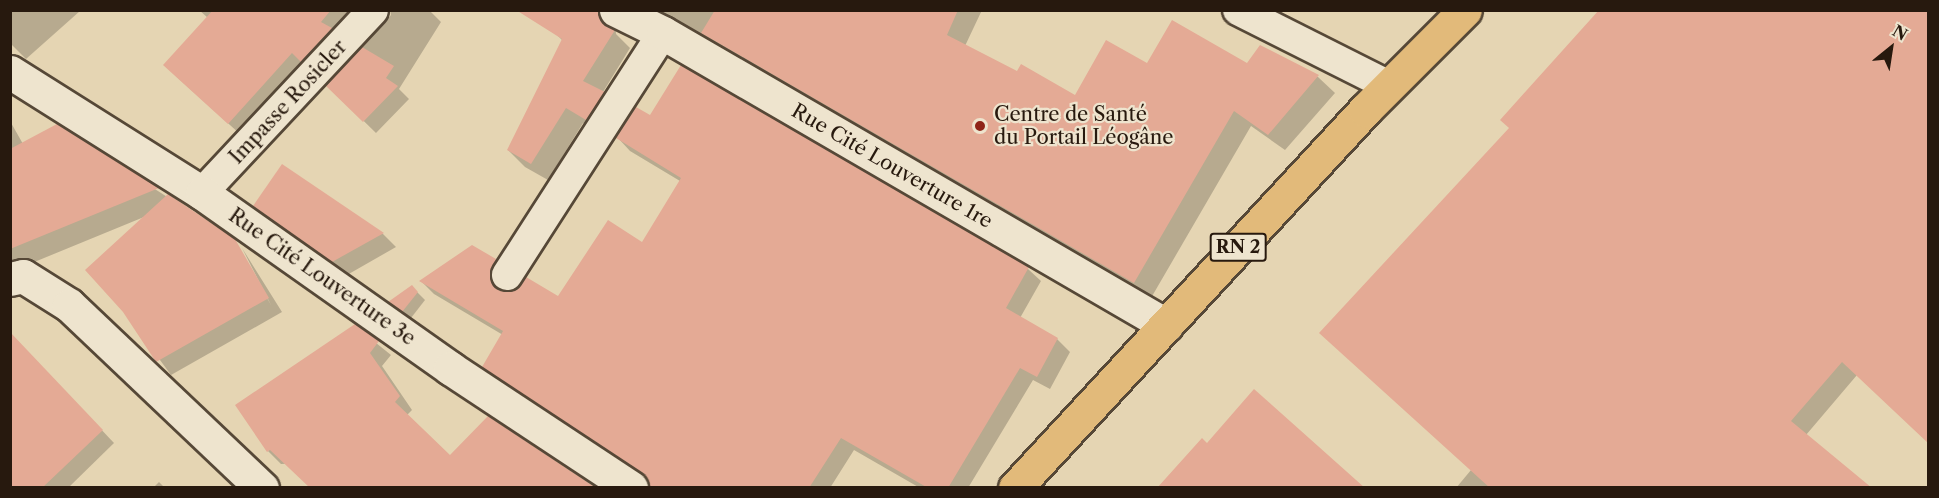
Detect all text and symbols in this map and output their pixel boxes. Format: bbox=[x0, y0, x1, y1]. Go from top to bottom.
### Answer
north arrow bbox=[1861, 18, 1921, 78]
text: N bbox=[1889, 20, 1911, 45]
street label: Impasse Rosicler bbox=[224, 35, 352, 169]
street label: Rue Cité Louverture 1re bbox=[787, 99, 997, 233]
place label: Centre de Santé du Portail Léogâne bbox=[994, 102, 1174, 149]
marker: Centre de Santé du Portail Léogâne bbox=[971, 117, 989, 135]
street label: Rue Cité Louverture 3e bbox=[224, 203, 420, 351]
road number: RN 2 bbox=[1210, 232, 1266, 262]

